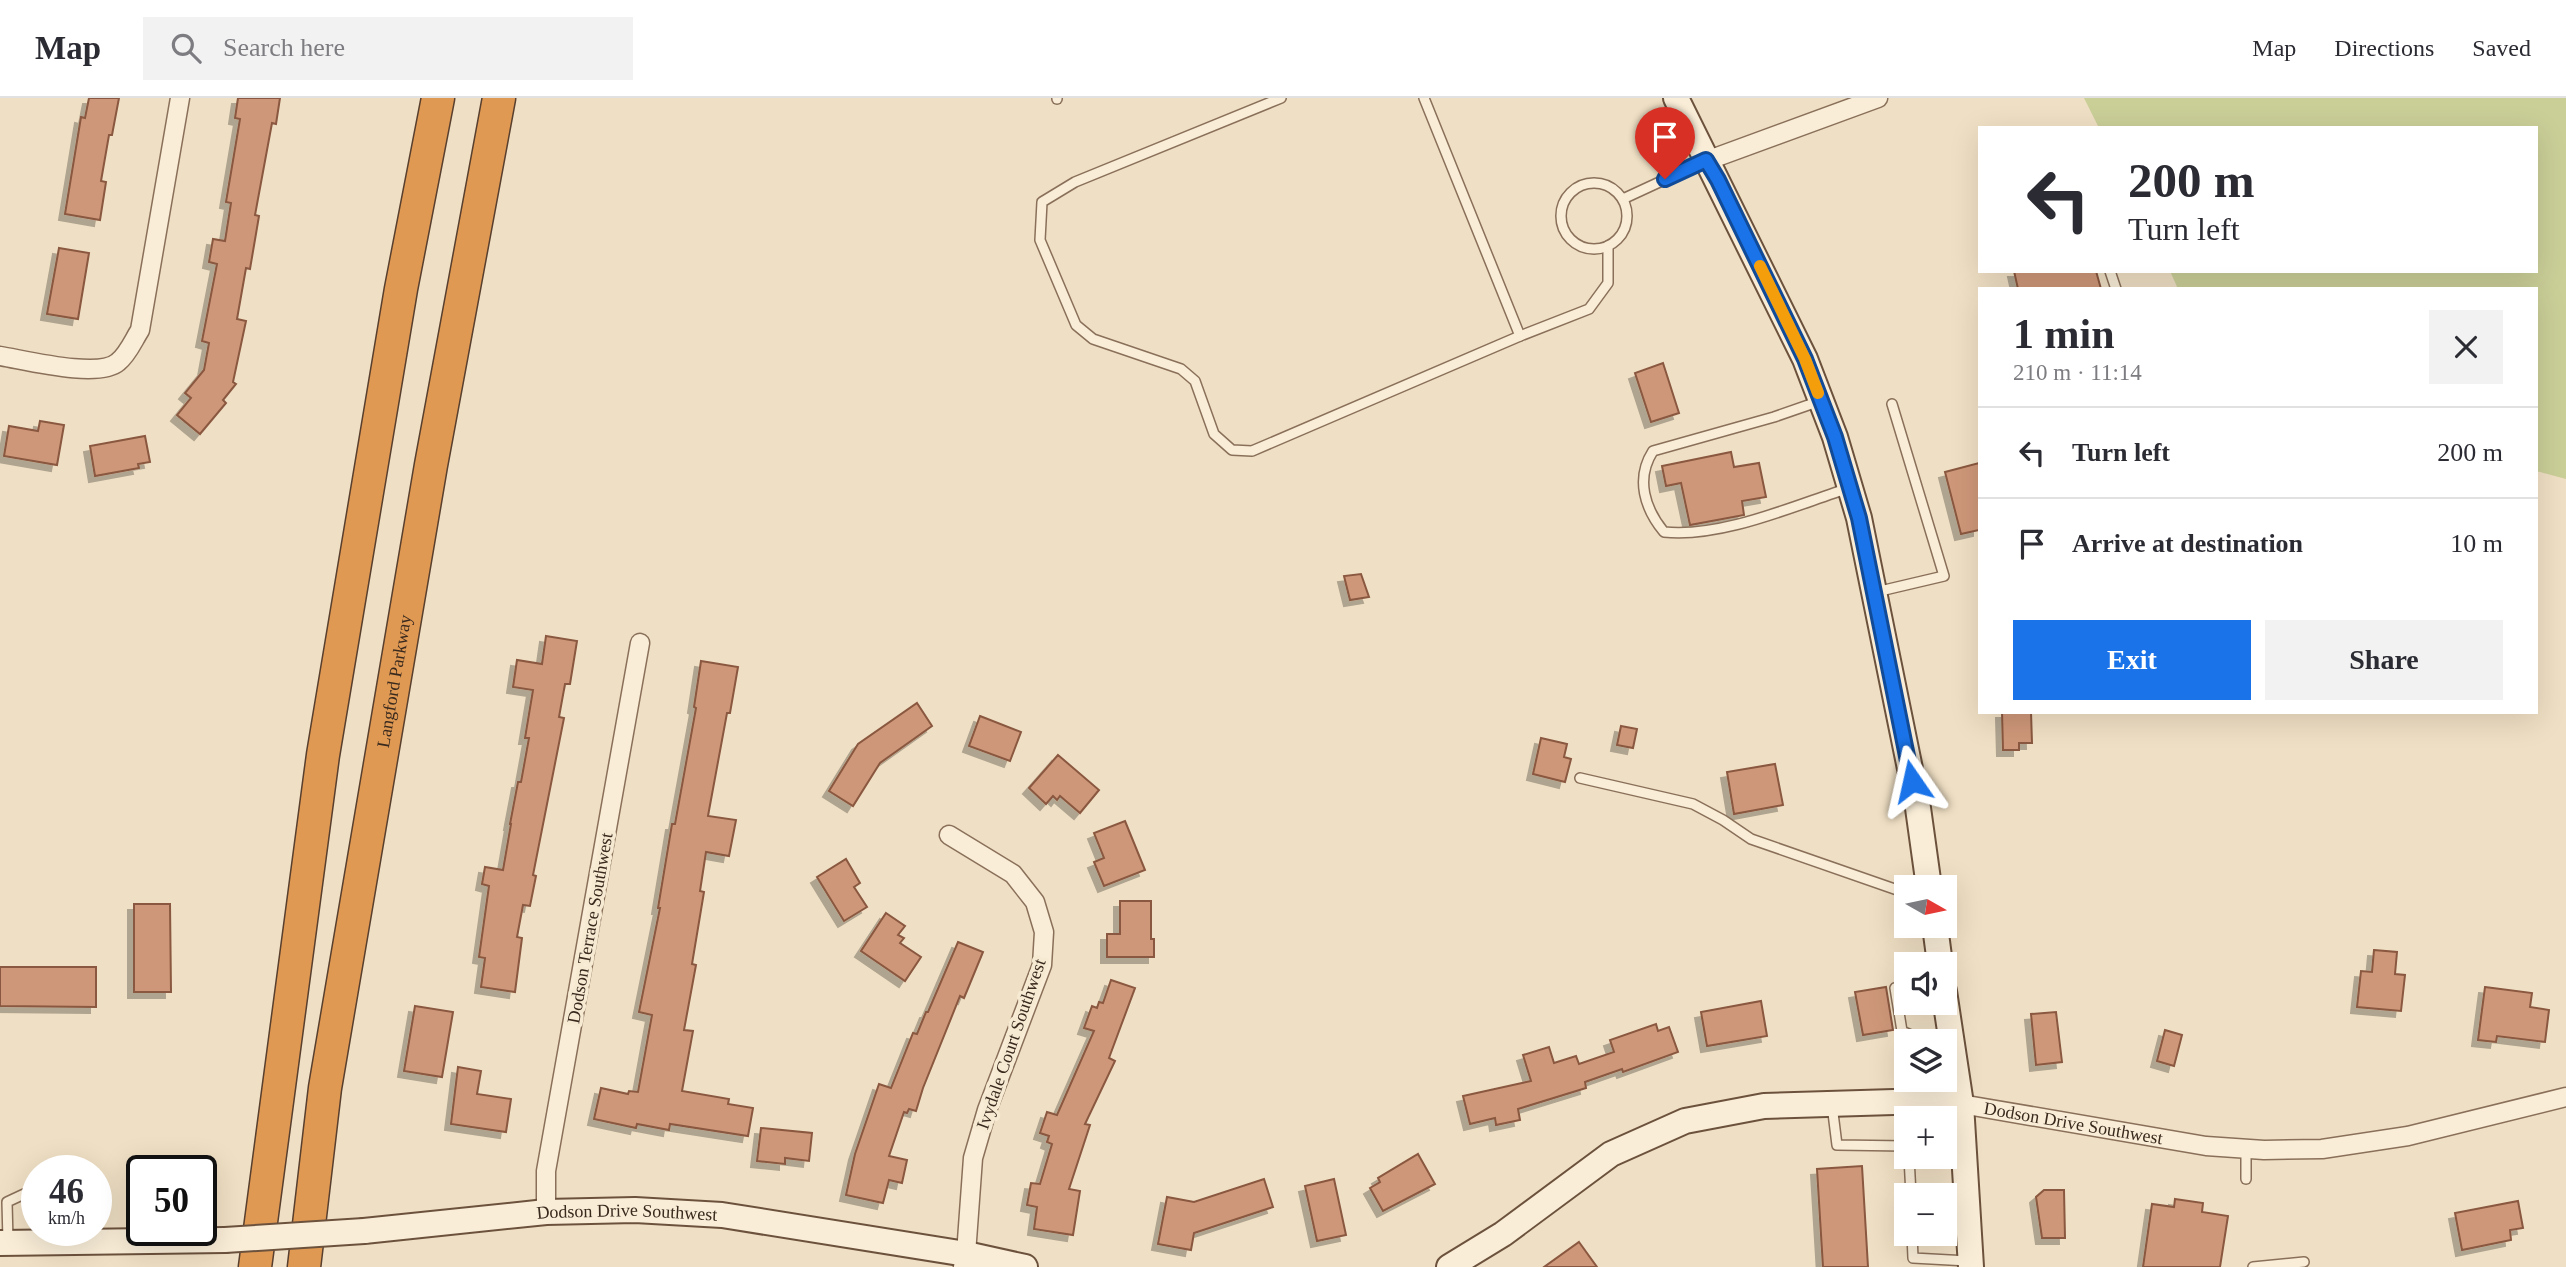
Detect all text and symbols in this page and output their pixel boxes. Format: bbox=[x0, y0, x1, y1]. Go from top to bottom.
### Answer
search box bbox=[143, 17, 633, 80]
icon: search bbox=[167, 29, 205, 67]
text: Map bbox=[35, 30, 101, 66]
text: Search here bbox=[223, 33, 345, 62]
text: Map bbox=[2252, 35, 2296, 61]
text: Directions bbox=[2334, 35, 2434, 61]
text: Saved bbox=[2472, 35, 2531, 61]
pin bbox=[1635, 107, 1695, 179]
icon: arrive bbox=[1646, 118, 1684, 156]
text: 200 m bbox=[2128, 153, 2255, 208]
icon: left bbox=[2013, 154, 2104, 245]
text: Turn left bbox=[2128, 211, 2240, 247]
button: close bbox=[2429, 310, 2503, 384]
text: 1 min bbox=[2013, 311, 2115, 357]
text: 210 m · 11:14 bbox=[2013, 360, 2142, 385]
icon: left bbox=[2013, 434, 2051, 472]
text: Turn left bbox=[2072, 438, 2170, 467]
text: 200 m bbox=[2437, 438, 2503, 467]
icon: arrive bbox=[2013, 525, 2051, 563]
text: Arrive at destination bbox=[2072, 529, 2303, 558]
text: 10 m bbox=[2450, 529, 2503, 558]
street label: Langford Parkway bbox=[373, 613, 415, 749]
button: Exit bbox=[2013, 620, 2251, 700]
button: Share bbox=[2265, 620, 2503, 700]
position arrow bbox=[1875, 744, 1949, 818]
street label: Dodson Terrace Southwest bbox=[563, 831, 617, 1025]
north arrow bbox=[1894, 875, 1956, 938]
map controls bbox=[1894, 875, 1957, 1246]
button: sound bbox=[1894, 952, 1957, 1015]
street label: Ivydale Court Southwest bbox=[972, 956, 1050, 1132]
button: layers bbox=[1894, 1029, 1957, 1092]
street label: Dodson Drive Southwest bbox=[1982, 1098, 2164, 1148]
button: + bbox=[1894, 1106, 1957, 1169]
speed limit sign: 50 bbox=[126, 1155, 217, 1246]
text: 46 bbox=[49, 1172, 84, 1211]
button: − bbox=[1894, 1183, 1957, 1246]
street label: Dodson Drive Southwest bbox=[535, 1200, 718, 1225]
text: km/h bbox=[48, 1208, 85, 1228]

